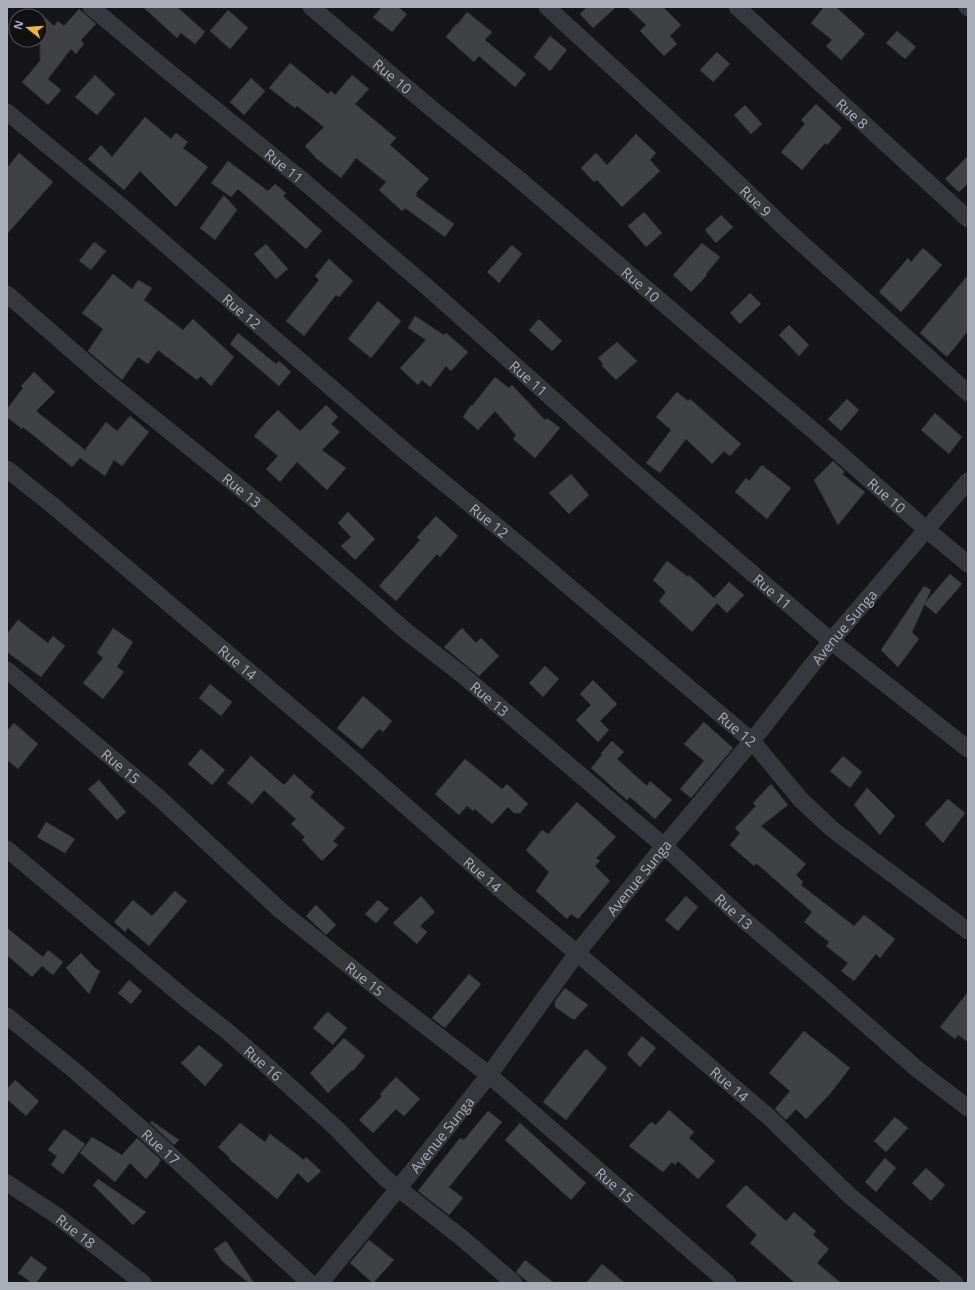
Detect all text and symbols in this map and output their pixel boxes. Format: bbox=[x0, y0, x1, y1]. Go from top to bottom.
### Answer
north arrow bbox=[8, 8, 48, 48]
text: N bbox=[9, 18, 26, 31]
street label: Rue 10 bbox=[370, 54, 416, 98]
street label: Rue 8 bbox=[833, 94, 873, 133]
street label: Rue 11 bbox=[261, 144, 308, 187]
street label: Rue 9 bbox=[736, 181, 776, 220]
street label: Rue 10 bbox=[618, 262, 664, 306]
street label: Rue 12 bbox=[219, 289, 265, 333]
street label: Rue 11 bbox=[506, 356, 552, 400]
street label: Rue 13 bbox=[219, 468, 266, 511]
street label: Rue 10 bbox=[864, 473, 910, 517]
street label: Rue 12 bbox=[466, 499, 513, 542]
street label: Rue 11 bbox=[750, 569, 796, 613]
street label: Avenue Sunga bbox=[807, 585, 881, 668]
street label: Rue 14 bbox=[215, 640, 261, 684]
street label: Rue 13 bbox=[467, 677, 513, 720]
street label: Rue 12 bbox=[714, 707, 761, 750]
street label: Rue 15 bbox=[98, 744, 144, 788]
street label: Avenue Sunga bbox=[602, 835, 675, 919]
street label: Rue 14 bbox=[460, 852, 506, 896]
street label: Rue 13 bbox=[711, 889, 757, 933]
street label: Rue 15 bbox=[342, 957, 389, 1000]
street label: Rue 16 bbox=[240, 1041, 287, 1085]
street label: Rue 14 bbox=[707, 1062, 753, 1105]
street label: Avenue Sunga bbox=[405, 1092, 478, 1177]
street label: Rue 17 bbox=[138, 1124, 184, 1169]
street label: Rue 15 bbox=[592, 1163, 638, 1207]
street label: Rue 18 bbox=[53, 1209, 100, 1252]

